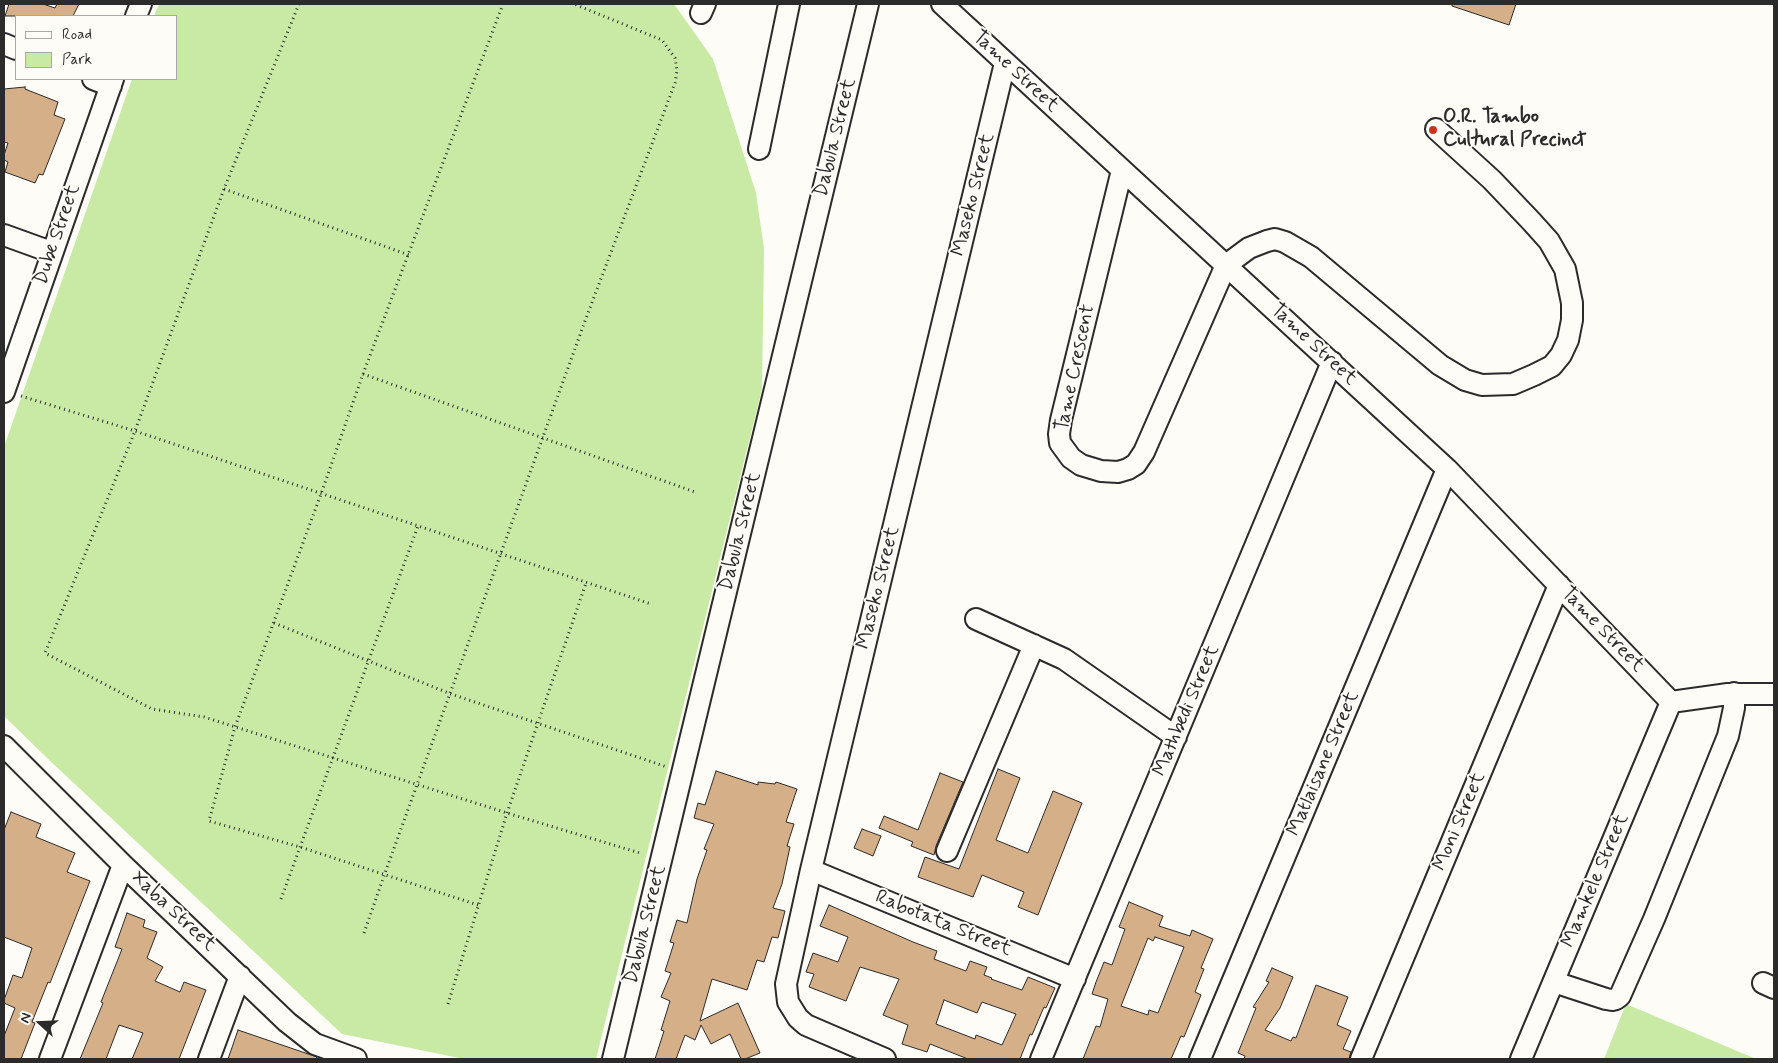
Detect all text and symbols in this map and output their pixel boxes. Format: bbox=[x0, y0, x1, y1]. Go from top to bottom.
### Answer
legend bbox=[15, 15, 178, 80]
text: Road bbox=[62, 25, 92, 45]
street label: Tame Street bbox=[967, 26, 1063, 118]
text: Park bbox=[62, 50, 92, 70]
street label: Dabula Street bbox=[810, 76, 862, 200]
place label: O.R. Tambo Cultural Precinct bbox=[1443, 106, 1586, 153]
marker: O.R. Tambo Cultural Precinct bbox=[1427, 124, 1439, 136]
street label: Maseko Street bbox=[947, 131, 1001, 259]
street label: Dube Street bbox=[30, 182, 86, 288]
street label: Tame Street bbox=[1265, 299, 1361, 391]
street label: Tame Crescent bbox=[1051, 302, 1101, 434]
street label: Dabula Street bbox=[715, 470, 767, 594]
street label: Maseko Street bbox=[852, 524, 906, 652]
street label: Tame Street bbox=[1555, 582, 1649, 678]
street label: Mathbedi Street bbox=[1149, 642, 1225, 780]
street label: Matlaisane Street bbox=[1283, 688, 1365, 840]
street label: Moni Street bbox=[1429, 769, 1491, 875]
street label: Mamkele Street bbox=[1557, 811, 1635, 951]
street label: Dabula Street bbox=[620, 863, 672, 987]
street label: Xaba Street bbox=[126, 867, 220, 957]
street label: Rabotata Street bbox=[871, 886, 1015, 962]
north arrow bbox=[15, 998, 65, 1048]
text: N bbox=[16, 1010, 36, 1025]

